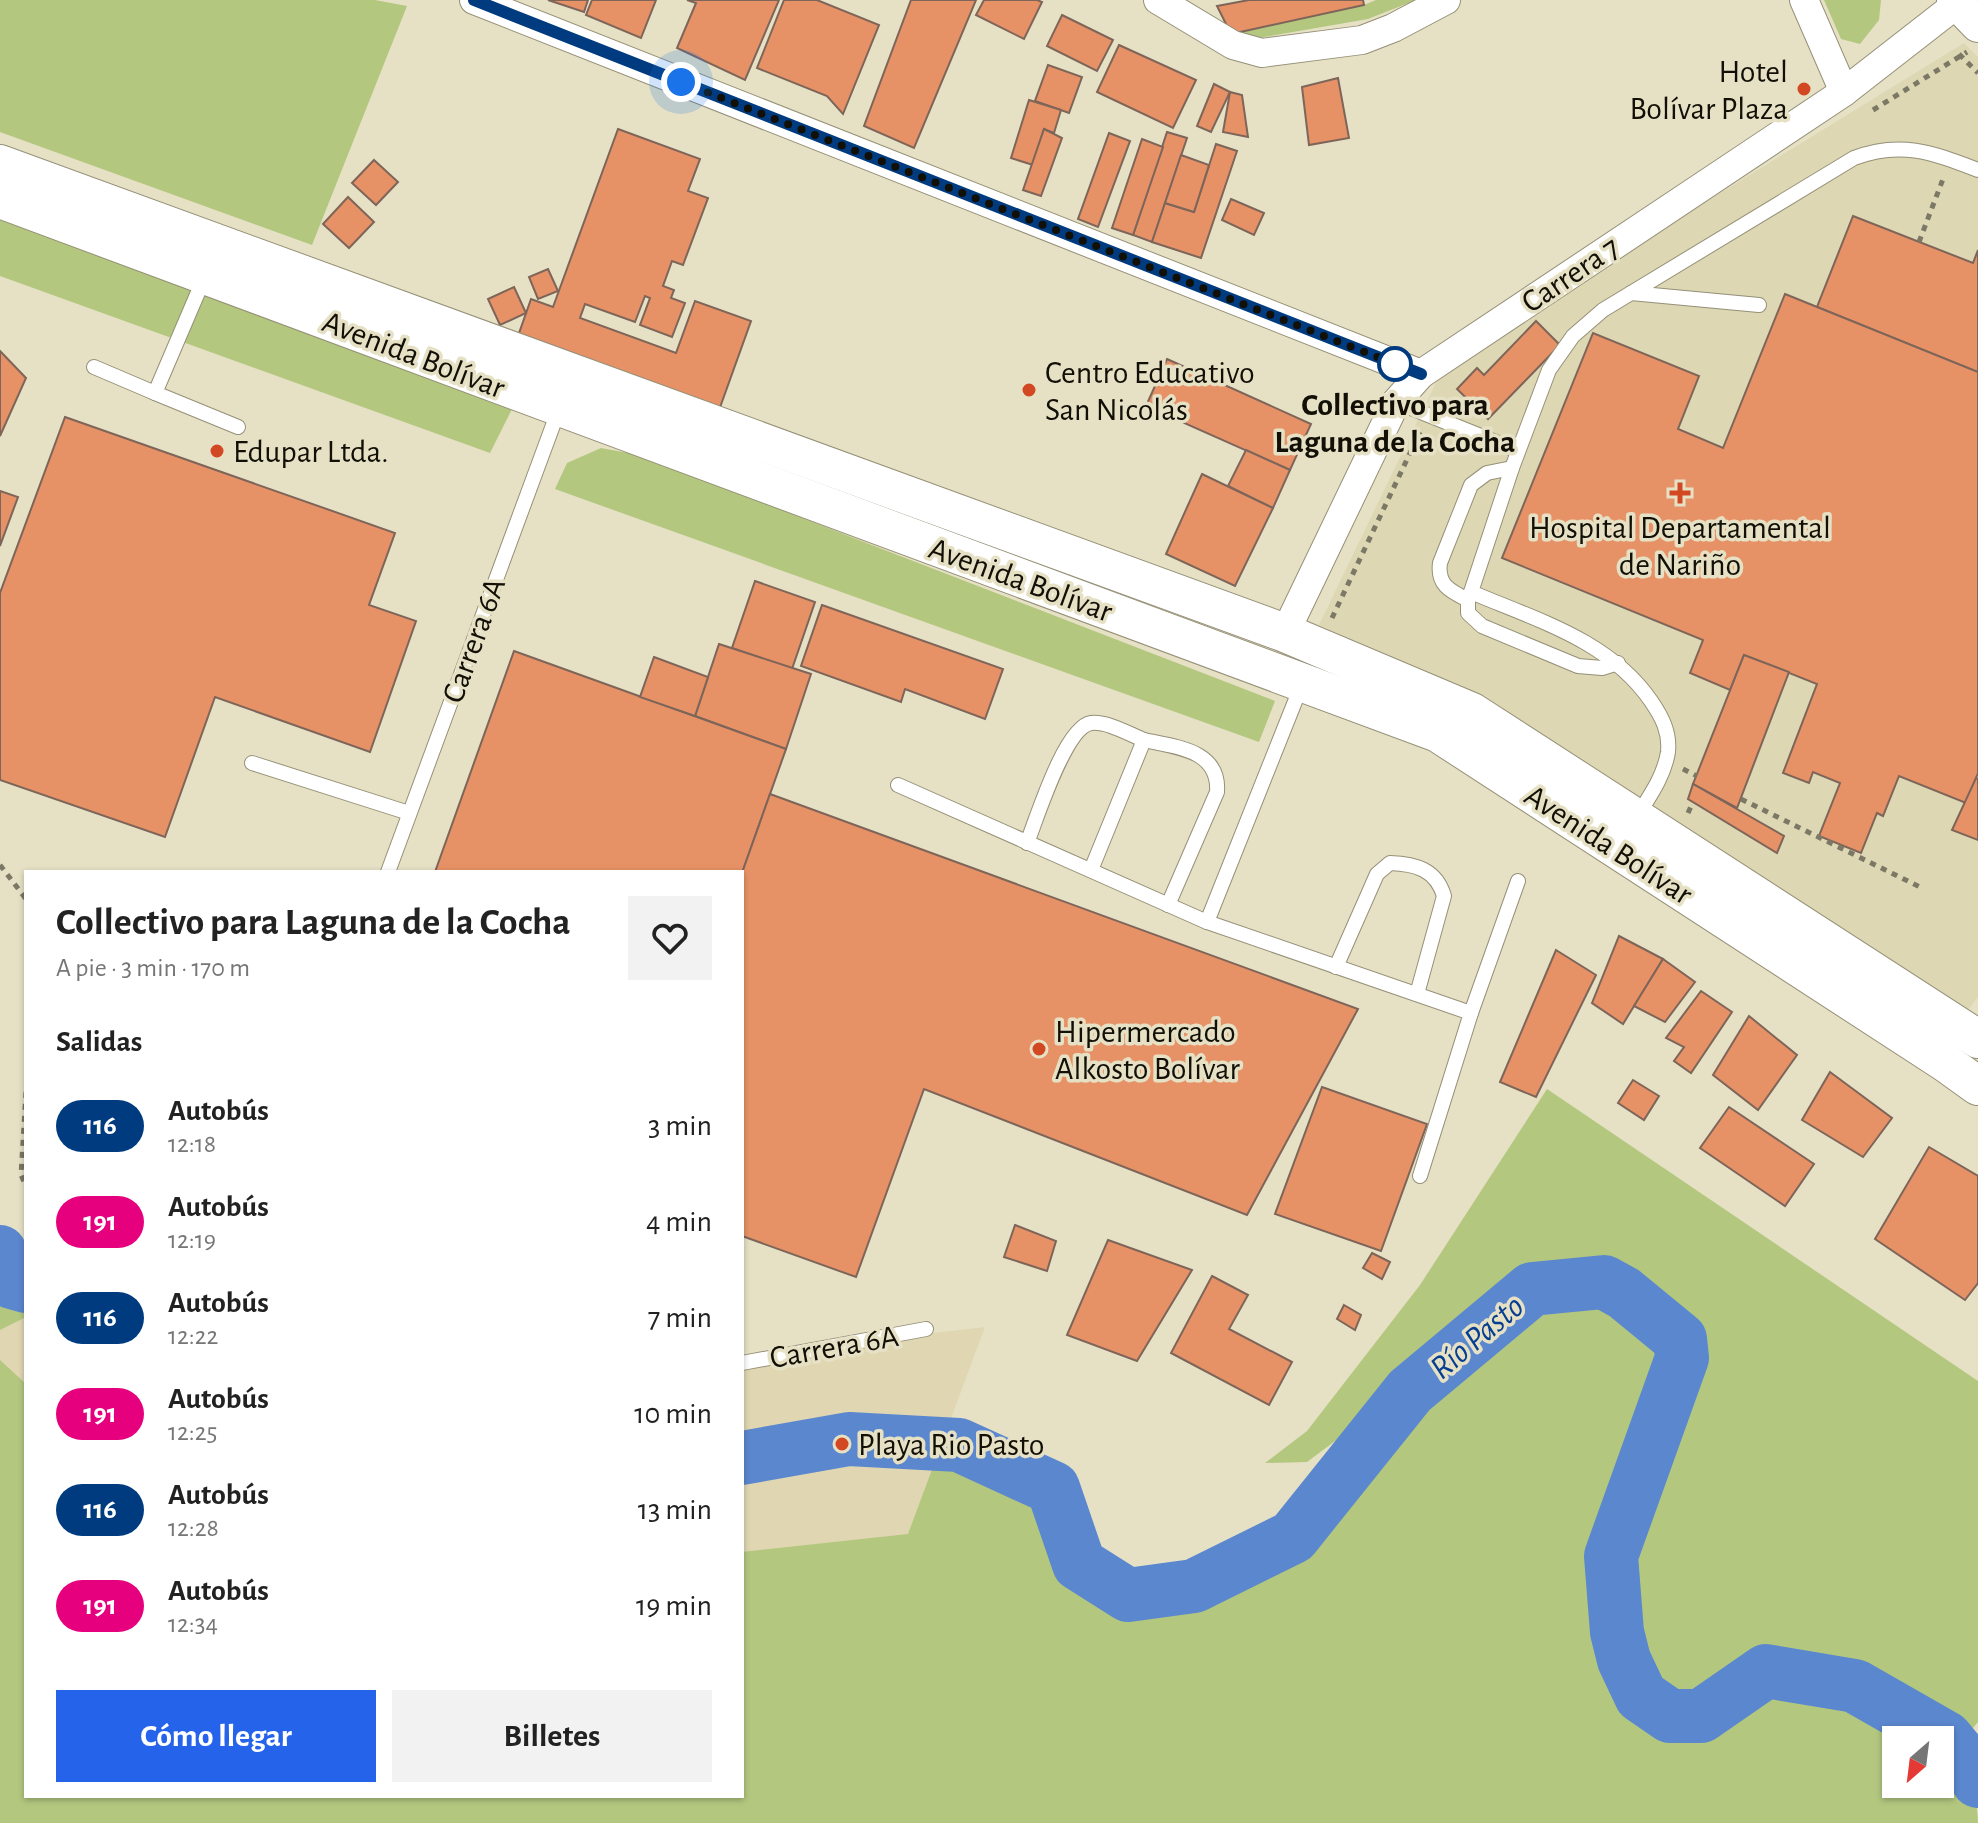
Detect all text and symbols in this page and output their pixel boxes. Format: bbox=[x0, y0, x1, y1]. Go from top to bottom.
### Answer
place label: Hotel Bolívar Plaza bbox=[1629, 56, 1788, 125]
your location bbox=[661, 62, 701, 102]
marker: Hotel Bolívar Plaza bbox=[1795, 80, 1813, 98]
street label: Carrera 7 bbox=[1516, 231, 1625, 319]
street label: Avenida Bolívar bbox=[318, 305, 510, 405]
marker: Collectivo para Laguna de la Cocha bbox=[1378, 347, 1412, 381]
place label: Centro Educativo San Nicolás bbox=[1045, 357, 1255, 426]
marker: Centro Educativo San Nicolás bbox=[1020, 381, 1038, 399]
place label: Collectivo para Laguna de la Cocha bbox=[1275, 389, 1515, 458]
place label: Edupar Ltda. bbox=[233, 436, 389, 468]
marker: Edupar Ltda. bbox=[208, 442, 226, 460]
marker: Hospital Departamental de Nariño bbox=[1669, 482, 1691, 504]
place label: Hospital Departamental de Nariño bbox=[1529, 512, 1831, 581]
street label: Avenida Bolívar bbox=[925, 532, 1117, 628]
street label: Carrera 6A bbox=[437, 574, 511, 707]
street label: Avenida Bolívar bbox=[1519, 779, 1699, 911]
button: heart bbox=[628, 896, 712, 980]
text: Collectivo para Laguna de la Cocha bbox=[56, 904, 571, 942]
text: A pie · 3 min · 170 m bbox=[56, 955, 250, 981]
place label: Hipermercado Alkosto Bolívar bbox=[1055, 1016, 1240, 1085]
text: Salidas bbox=[56, 1027, 142, 1057]
marker: Hipermercado Alkosto Bolívar bbox=[1030, 1040, 1048, 1058]
text: Autobús bbox=[168, 1096, 269, 1126]
text: 3 min bbox=[648, 1111, 712, 1141]
text: 116 bbox=[83, 1112, 117, 1140]
text: 12:18 bbox=[168, 1131, 216, 1157]
text: Autobús bbox=[168, 1192, 269, 1222]
text: 4 min bbox=[646, 1207, 712, 1237]
text: 191 bbox=[83, 1208, 117, 1236]
text: 12:19 bbox=[168, 1227, 216, 1253]
text: Autobús bbox=[168, 1288, 269, 1318]
water label: Río Pasto bbox=[1424, 1289, 1531, 1386]
text: 7 min bbox=[648, 1303, 712, 1333]
text: 116 bbox=[83, 1304, 117, 1332]
street label: Carrera 6A bbox=[767, 1320, 901, 1374]
text: 12:22 bbox=[168, 1323, 218, 1349]
text: Autobús bbox=[168, 1384, 269, 1414]
text: 10 min bbox=[634, 1399, 712, 1429]
text: 191 bbox=[83, 1400, 117, 1428]
text: 12:25 bbox=[168, 1419, 217, 1445]
place label: Playa Rio Pasto bbox=[858, 1429, 1045, 1461]
marker: Playa Rio Pasto bbox=[833, 1435, 851, 1453]
text: Autobús bbox=[168, 1480, 269, 1510]
text: 13 min bbox=[638, 1495, 712, 1525]
text: 116 bbox=[83, 1496, 117, 1524]
text: 12:28 bbox=[168, 1515, 219, 1541]
text: Autobús bbox=[168, 1576, 269, 1606]
text: 19 min bbox=[636, 1591, 712, 1621]
text: 191 bbox=[83, 1592, 117, 1620]
text: 12:34 bbox=[168, 1611, 218, 1637]
button: Cómo llegar bbox=[56, 1690, 376, 1782]
button: Billetes bbox=[392, 1690, 712, 1782]
north arrow bbox=[1882, 1726, 1954, 1798]
map controls bbox=[1882, 1726, 1954, 1798]

